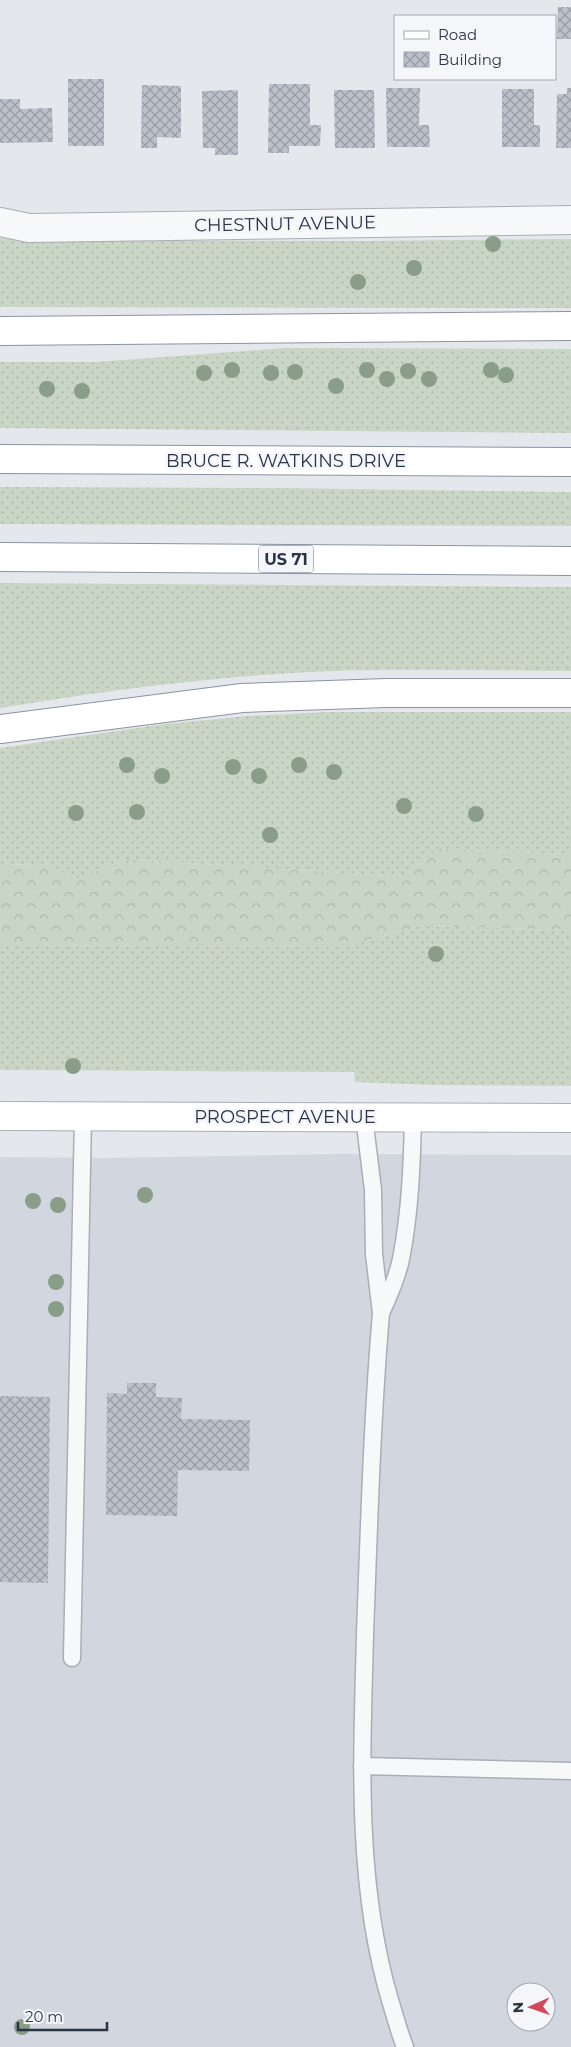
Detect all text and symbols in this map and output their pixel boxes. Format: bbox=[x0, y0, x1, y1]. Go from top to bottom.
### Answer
legend bbox=[394, 15, 556, 80]
text: Road bbox=[438, 25, 477, 44]
text: Building bbox=[438, 50, 502, 69]
street label: CHESTNUT AVENUE bbox=[194, 211, 376, 237]
street label: BRUCE R. WATKINS DRIVE bbox=[166, 450, 406, 472]
road number: US 71 bbox=[258, 546, 314, 572]
street label: PROSPECT AVENUE bbox=[194, 1106, 376, 1128]
north arrow bbox=[506, 1982, 556, 2032]
scale bar bbox=[18, 2000, 106, 2032]
text: N bbox=[509, 2001, 527, 2013]
text: 20 m bbox=[25, 2007, 63, 2026]

